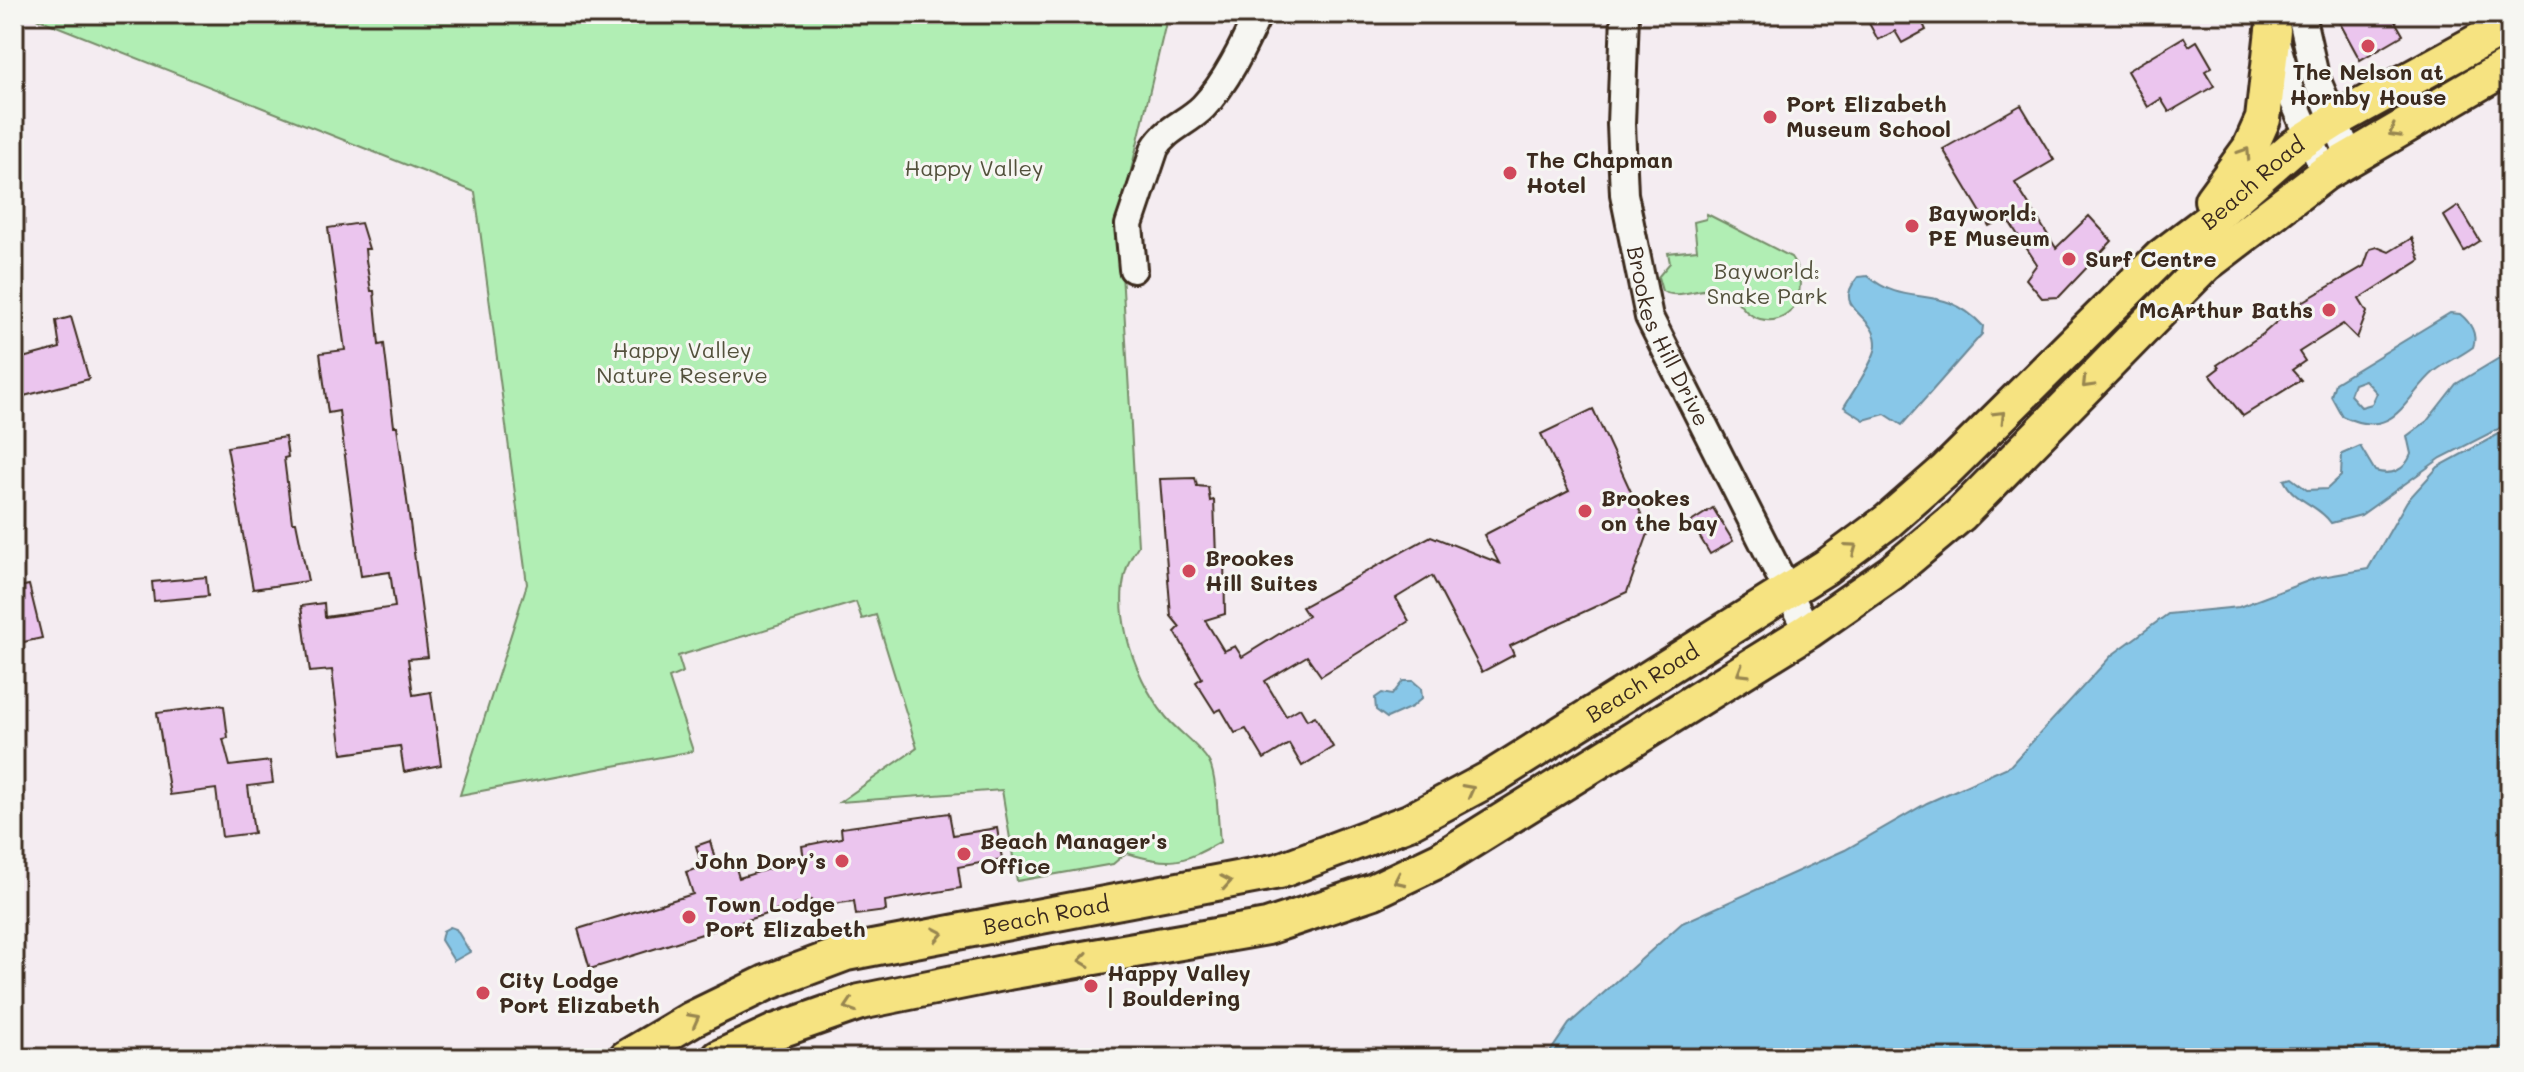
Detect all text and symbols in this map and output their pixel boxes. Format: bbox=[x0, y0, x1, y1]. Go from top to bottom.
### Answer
marker: The Nelson at Hornby House bbox=[2359, 37, 2377, 55]
place label: The Nelson at Hornby House bbox=[2290, 57, 2446, 111]
place label: Port Elizabeth Museum School bbox=[1786, 89, 1951, 143]
marker: Port Elizabeth Museum School bbox=[1761, 108, 1779, 126]
one-way arrow bbox=[2388, 122, 2403, 138]
street label: Beach Road bbox=[2195, 129, 2309, 236]
place label: The Chapman Hotel bbox=[1526, 145, 1673, 199]
one-way arrow bbox=[2236, 148, 2251, 162]
park label: Happy Valley bbox=[904, 153, 1044, 182]
marker: The Chapman Hotel bbox=[1501, 164, 1519, 182]
place label: Bayworld: PE Museum bbox=[1928, 198, 2050, 252]
marker: Bayworld: PE Museum bbox=[1903, 217, 1921, 235]
street label: Brookes Hill Drive bbox=[1621, 244, 1717, 431]
place label: Surf Centre bbox=[2085, 244, 2217, 273]
marker: Surf Centre bbox=[2060, 250, 2078, 268]
park label: Bayworld: Snake Park bbox=[1707, 256, 1827, 310]
place label: McArthur Baths bbox=[2139, 295, 2313, 324]
marker: McArthur Baths bbox=[2320, 301, 2338, 319]
park label: Happy Valley Nature Reserve bbox=[596, 335, 768, 389]
one-way arrow bbox=[2082, 373, 2096, 388]
one-way arrow bbox=[1991, 411, 2005, 425]
place label: Brookes on the bay bbox=[1601, 483, 1718, 537]
marker: Brookes on the bay bbox=[1576, 502, 1594, 520]
place label: Brookes Hill Suites bbox=[1205, 543, 1318, 597]
one-way arrow bbox=[1843, 543, 1857, 557]
marker: Brookes Hill Suites bbox=[1180, 562, 1198, 580]
street label: Beach Road bbox=[1580, 636, 1704, 729]
one-way arrow bbox=[1736, 662, 1751, 677]
one-way arrow bbox=[1460, 785, 1475, 800]
place label: Beach Manager's Office bbox=[980, 826, 1167, 880]
marker: Beach Manager's Office bbox=[955, 845, 973, 863]
place label: John Dory’s bbox=[695, 846, 826, 875]
marker: John Dory’s bbox=[833, 852, 851, 870]
one-way arrow bbox=[1393, 870, 1407, 886]
one-way arrow bbox=[1220, 874, 1233, 891]
street label: Beach Road bbox=[980, 888, 1112, 941]
place label: Town Lodge Port Elizabeth bbox=[705, 889, 866, 943]
marker: Town Lodge Port Elizabeth bbox=[680, 908, 698, 926]
one-way arrow bbox=[931, 927, 945, 944]
one-way arrow bbox=[1077, 951, 1091, 968]
place label: Happy Valley | Bouldering bbox=[1107, 958, 1251, 1012]
place label: City Lodge Port Elizabeth bbox=[499, 965, 660, 1019]
marker: Happy Valley | Bouldering bbox=[1082, 977, 1100, 995]
marker: City Lodge Port Elizabeth bbox=[474, 984, 492, 1002]
one-way arrow bbox=[843, 996, 857, 1012]
one-way arrow bbox=[685, 1013, 700, 1028]

